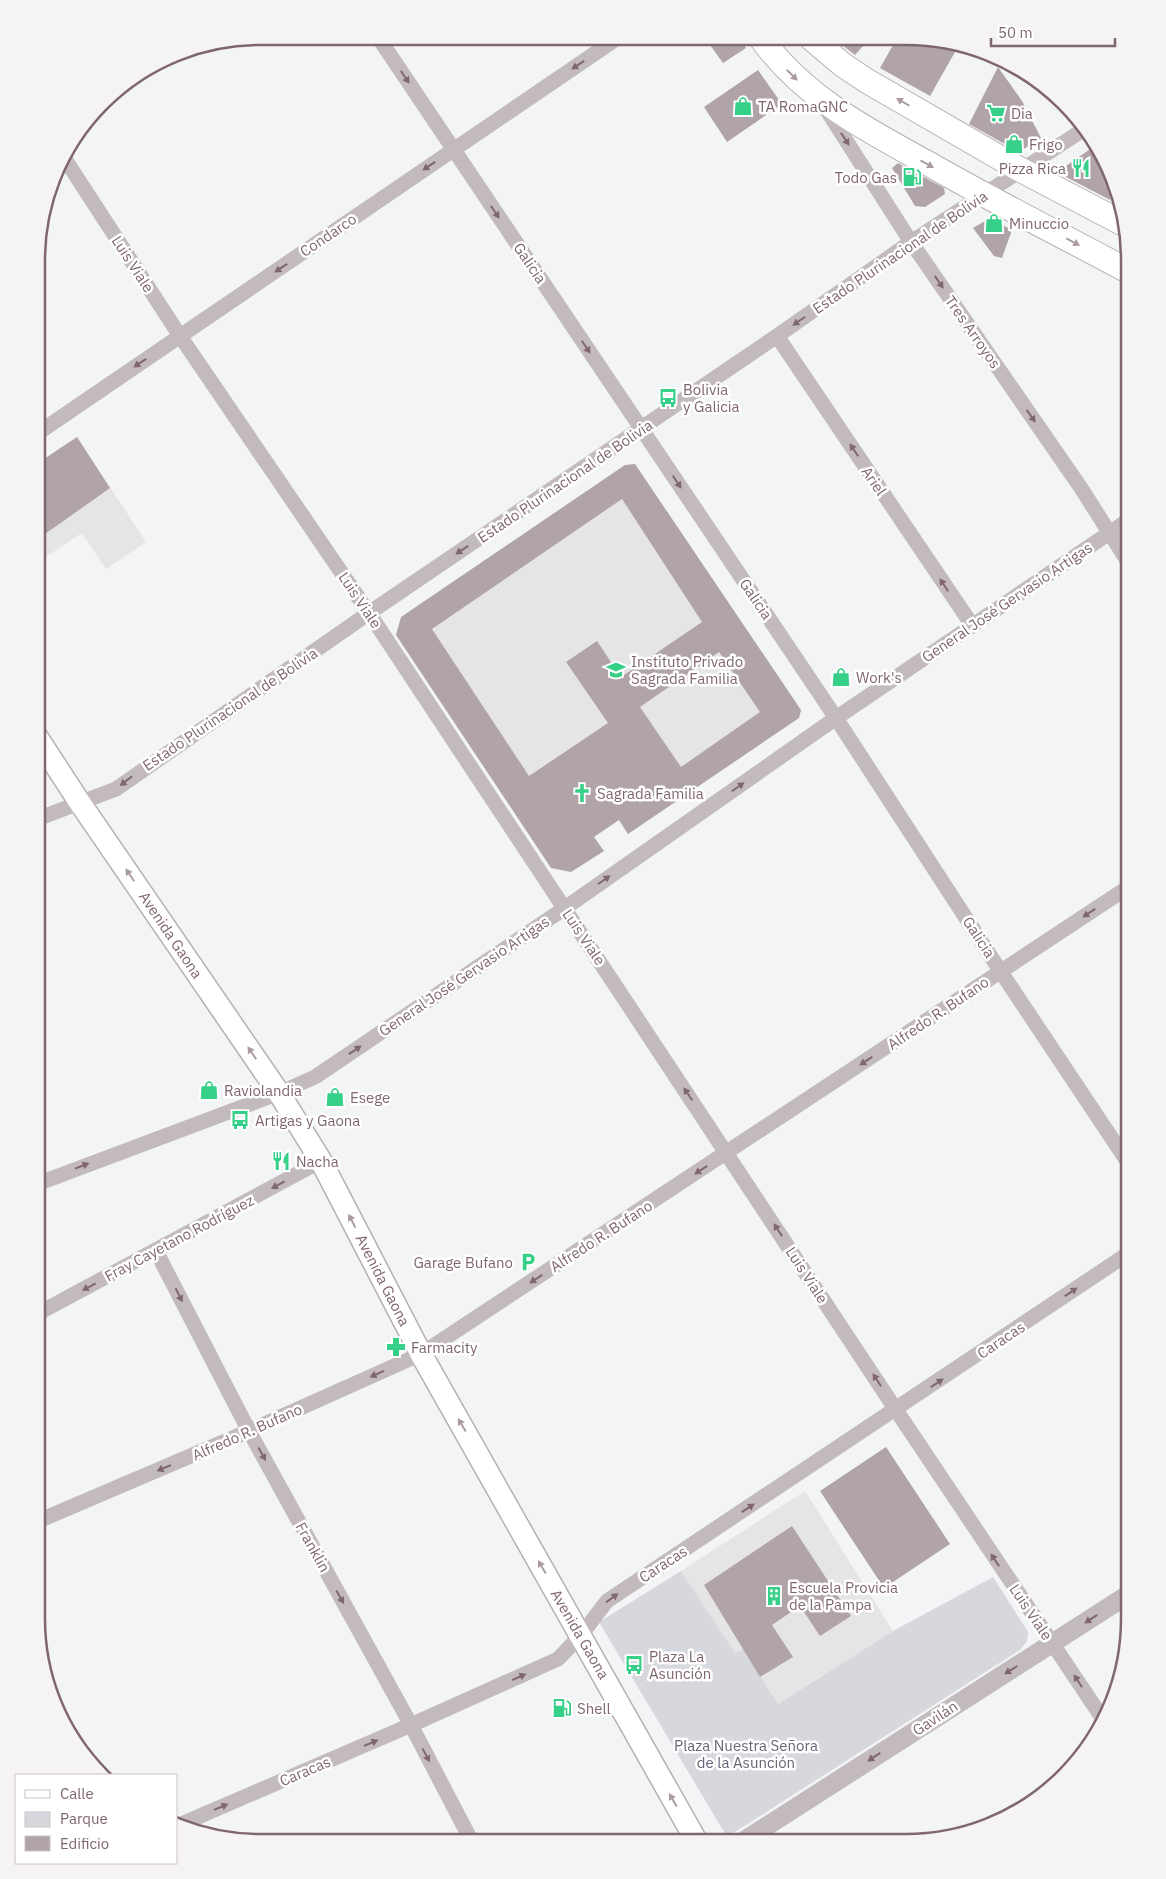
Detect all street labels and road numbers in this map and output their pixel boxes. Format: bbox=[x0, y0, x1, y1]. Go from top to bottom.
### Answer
street label: Estado Plurinacional de Bolivia bbox=[809, 186, 991, 318]
street label: Condarco bbox=[296, 209, 360, 261]
street label: Luis Viale bbox=[108, 232, 158, 296]
street label: Galicia bbox=[509, 239, 551, 287]
street label: Tres Arroyos bbox=[941, 292, 1005, 372]
street label: Estado Plurinacional de Bolivia bbox=[474, 415, 656, 547]
street label: Ariel bbox=[857, 463, 891, 499]
street label: General José Gervasio Artigas bbox=[918, 538, 1096, 666]
street label: Luis Viale bbox=[334, 568, 386, 632]
street label: Galicia bbox=[735, 575, 777, 623]
street label: Estado Plurinacional de Bolivia bbox=[139, 643, 321, 775]
street label: Avenida Gaona bbox=[135, 888, 207, 982]
street label: Luis Viale bbox=[558, 905, 610, 969]
street label: General José Gervasio Artigas bbox=[375, 912, 553, 1040]
street label: Galicia bbox=[959, 913, 999, 961]
street label: Alfredo R. Bufano bbox=[884, 972, 992, 1054]
street label: Fray Cayetano Rodríguez bbox=[101, 1191, 257, 1285]
street label: Alfredo R. Bufano bbox=[546, 1196, 656, 1276]
street label: Avenida Gaona bbox=[352, 1231, 414, 1329]
street label: Luis Viale bbox=[782, 1243, 832, 1307]
street label: Caracas bbox=[973, 1317, 1029, 1363]
street label: Alfredo R. Bufano bbox=[189, 1399, 305, 1465]
street label: Franklin bbox=[292, 1519, 334, 1575]
street label: Caracas bbox=[635, 1541, 691, 1587]
street label: Luis Viale bbox=[1005, 1580, 1057, 1644]
street label: Avenida Gaona bbox=[547, 1586, 613, 1682]
street label: Gavilán bbox=[909, 1696, 961, 1740]
street label: Caracas bbox=[277, 1752, 333, 1790]

